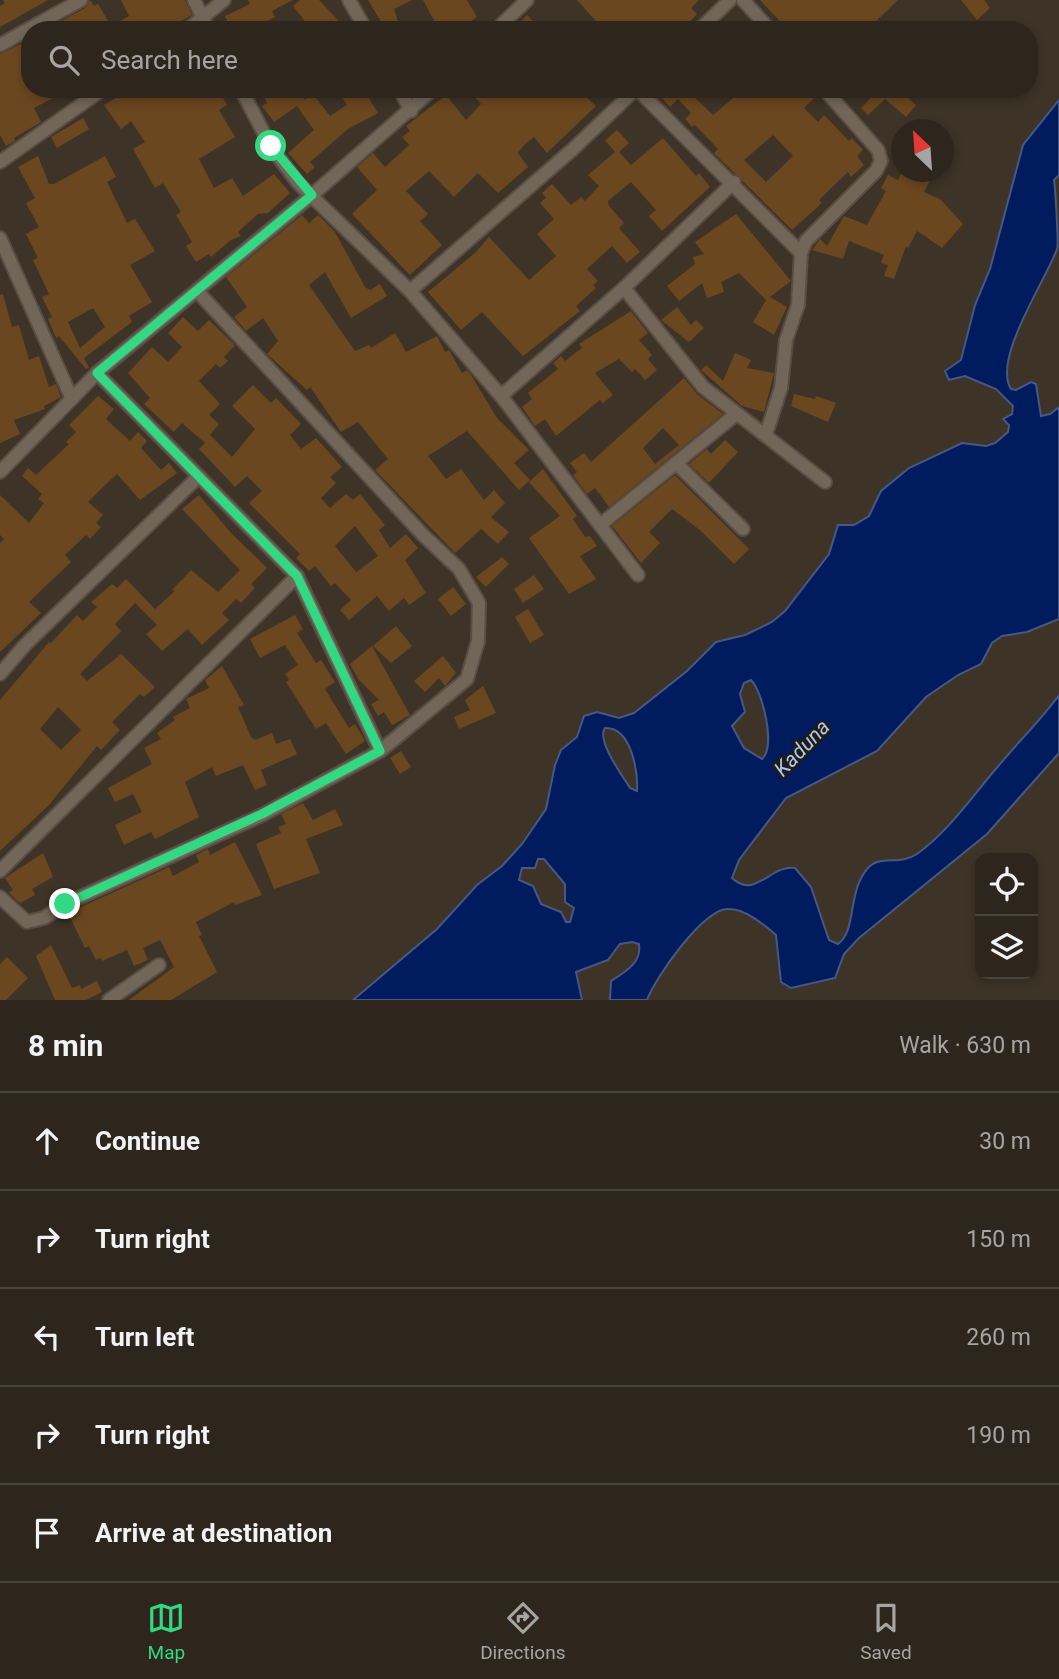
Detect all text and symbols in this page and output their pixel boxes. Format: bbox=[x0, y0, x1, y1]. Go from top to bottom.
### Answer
search box bbox=[21, 21, 1038, 98]
icon: search bbox=[45, 41, 83, 79]
text: Search here bbox=[101, 45, 238, 75]
north arrow bbox=[891, 119, 954, 182]
route start bbox=[255, 130, 286, 161]
water label: Kaduna bbox=[769, 715, 835, 781]
map controls bbox=[975, 853, 1038, 979]
button: locate bbox=[975, 853, 1038, 916]
route end bbox=[49, 888, 80, 919]
button: layers bbox=[975, 916, 1038, 979]
text: 8 min bbox=[28, 1028, 103, 1063]
text: Walk · 630 m bbox=[899, 1032, 1031, 1059]
icon: ahead bbox=[28, 1122, 66, 1160]
text: Continue bbox=[95, 1126, 200, 1156]
text: 30 m bbox=[979, 1128, 1031, 1155]
icon: right bbox=[28, 1220, 66, 1258]
text: Turn right bbox=[95, 1224, 210, 1254]
text: 150 m bbox=[966, 1226, 1031, 1253]
icon: left bbox=[28, 1318, 66, 1356]
text: Turn left bbox=[95, 1322, 194, 1352]
text: 260 m bbox=[966, 1324, 1031, 1351]
icon: right bbox=[28, 1416, 66, 1454]
text: Turn right bbox=[95, 1420, 210, 1450]
text: 190 m bbox=[966, 1422, 1031, 1449]
icon: arrive bbox=[28, 1514, 66, 1552]
text: Arrive at destination bbox=[95, 1518, 332, 1548]
tab: Map bbox=[147, 1599, 185, 1664]
tab: Directions bbox=[480, 1599, 565, 1664]
tab: Saved bbox=[860, 1599, 912, 1664]

